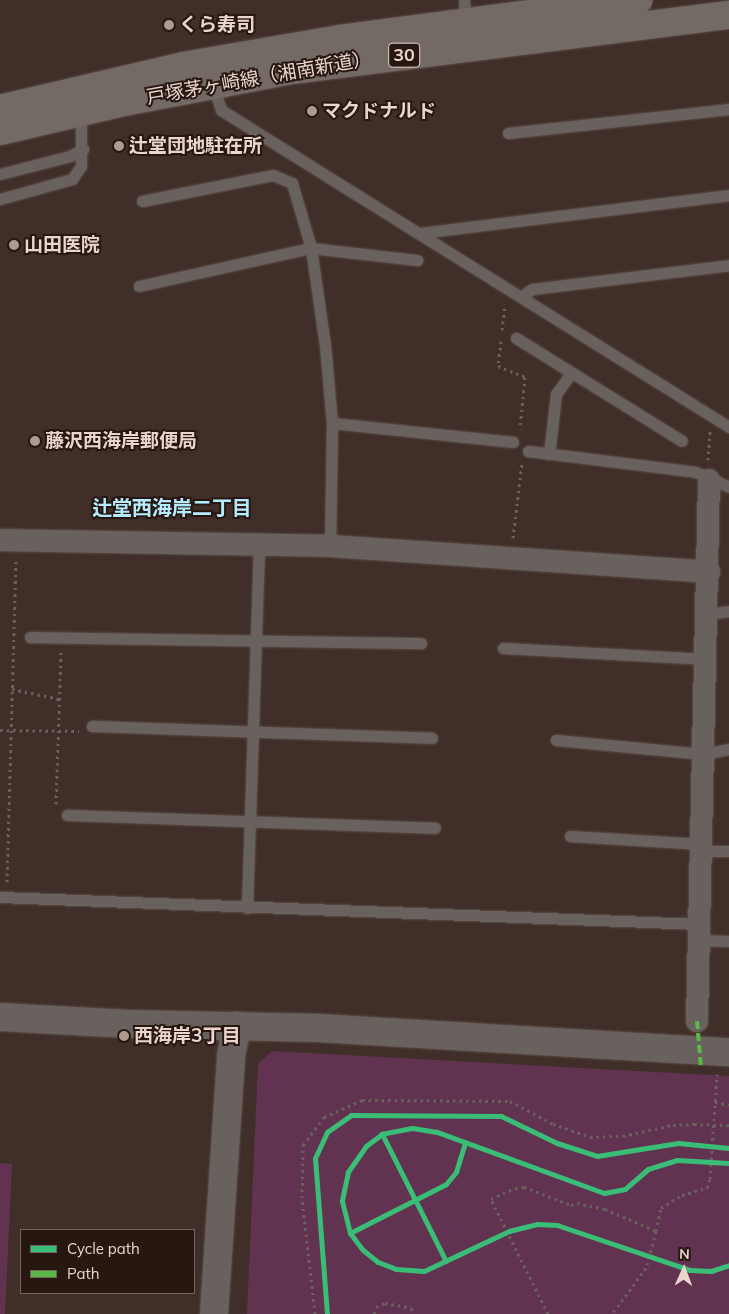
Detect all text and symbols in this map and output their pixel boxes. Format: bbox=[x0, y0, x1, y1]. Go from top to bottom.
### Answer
place label: くら寿司 bbox=[179, 14, 255, 36]
marker: くら寿司 bbox=[163, 19, 175, 31]
road number: 30 bbox=[388, 40, 420, 70]
street label: 戸塚茅ヶ崎線（湘南新道） bbox=[145, 47, 373, 109]
place label: マクドナルド bbox=[322, 100, 436, 122]
marker: マクドナルド bbox=[306, 105, 318, 117]
place label: 辻堂団地駐在所 bbox=[129, 135, 262, 157]
marker: 辻堂団地駐在所 bbox=[113, 140, 125, 152]
place label: 山田医院 bbox=[24, 234, 100, 256]
marker: 山田医院 bbox=[8, 239, 20, 251]
place label: 藤沢西海岸郵便局 bbox=[45, 430, 197, 452]
marker: 藤沢西海岸郵便局 bbox=[29, 435, 41, 447]
district label: 辻堂西海岸二丁目 bbox=[92, 495, 252, 519]
place label: 西海岸3丁目 bbox=[134, 1025, 240, 1047]
marker: 西海岸3丁目 bbox=[118, 1030, 130, 1042]
legend bbox=[20, 1229, 195, 1294]
text: Cycle path bbox=[67, 1239, 140, 1258]
north arrow bbox=[659, 1244, 709, 1294]
text: N bbox=[679, 1245, 690, 1263]
text: Path bbox=[67, 1264, 99, 1283]

